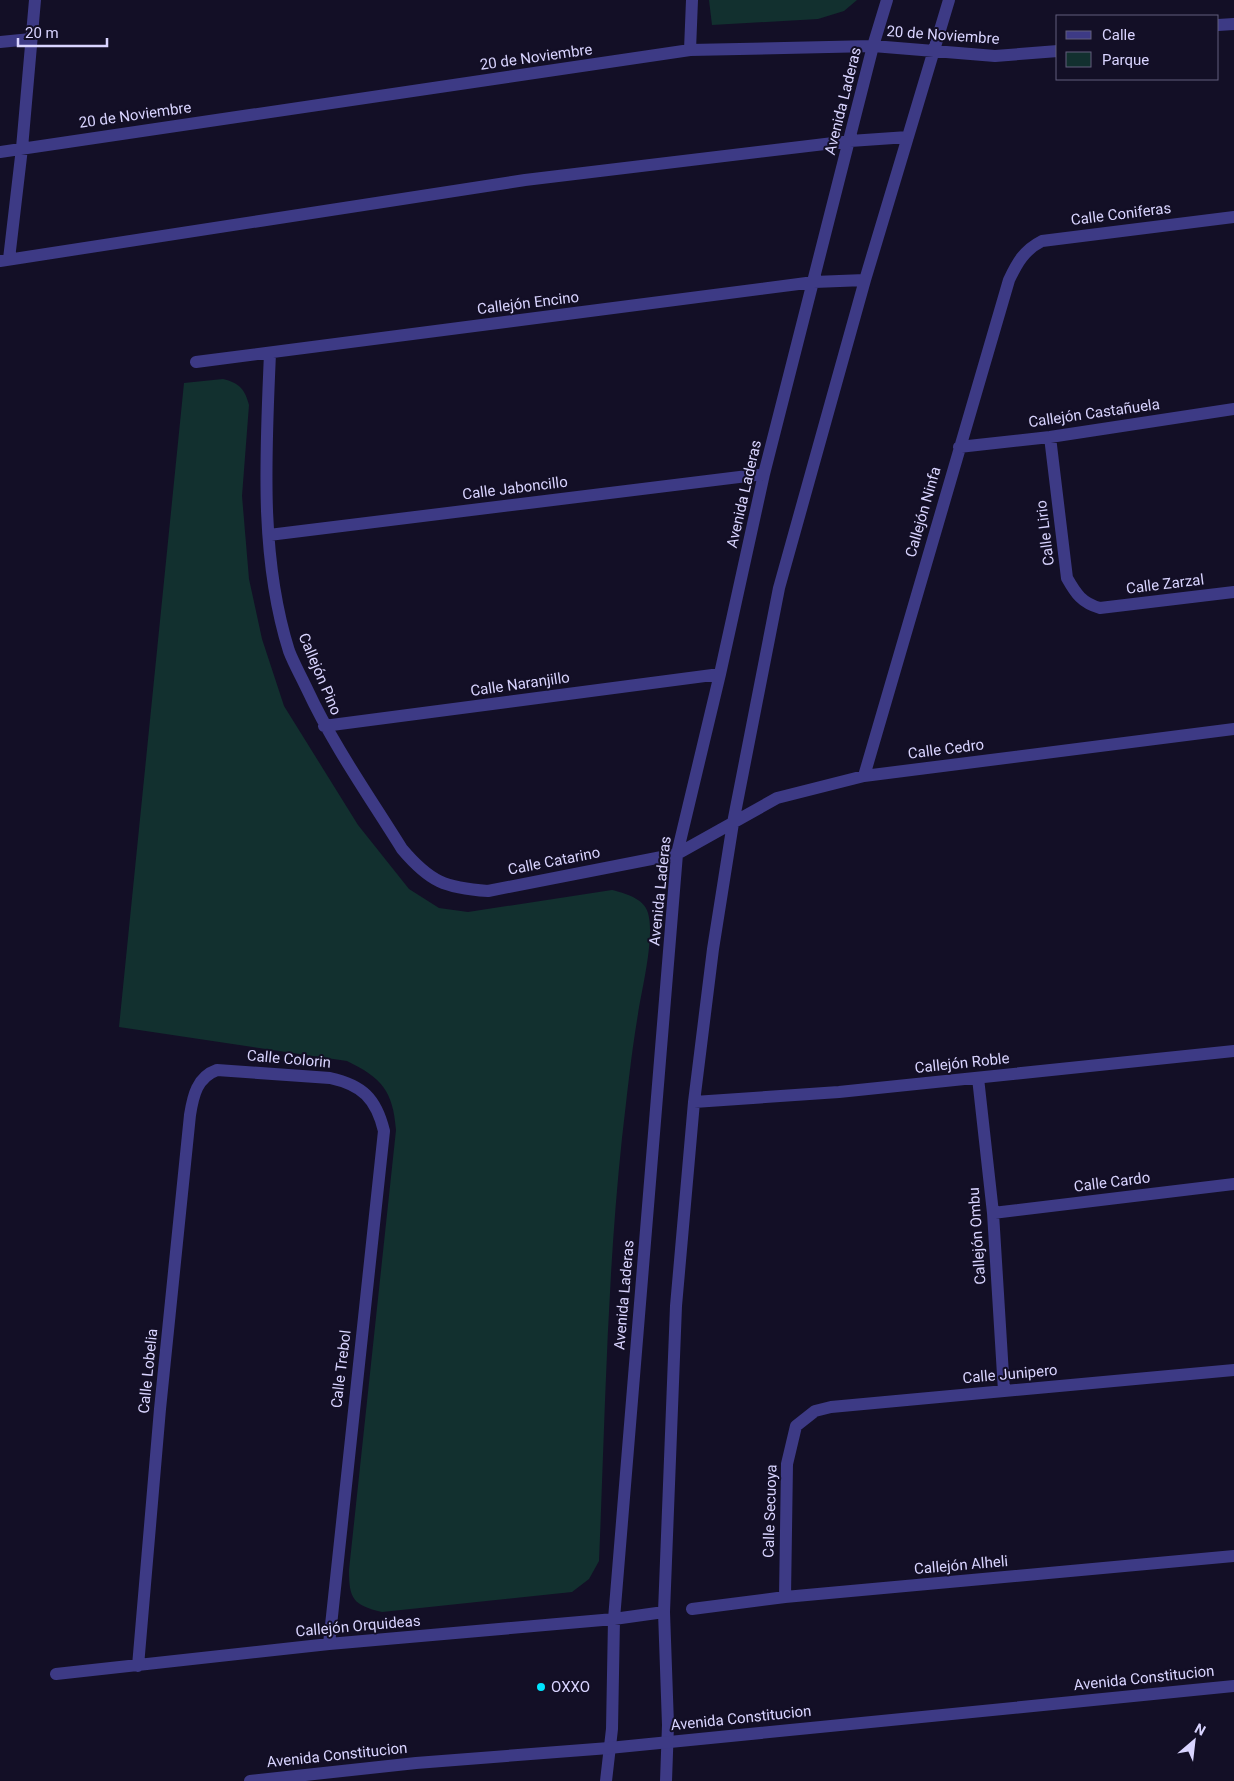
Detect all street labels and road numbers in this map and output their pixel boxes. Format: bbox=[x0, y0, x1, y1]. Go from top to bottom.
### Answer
street label: 20 de Noviembre bbox=[886, 22, 1000, 48]
street label: 20 de Noviembre bbox=[479, 40, 593, 74]
street label: Avenida Laderas bbox=[821, 45, 865, 157]
street label: 20 de Noviembre bbox=[78, 98, 192, 132]
street label: Calle Coniferas bbox=[1070, 199, 1172, 229]
street label: Callejón Encino bbox=[476, 288, 580, 318]
street label: Callejón Castañuela bbox=[1027, 395, 1161, 431]
street label: Avenida Laderas bbox=[723, 438, 765, 550]
street label: Callejón Ninfa bbox=[901, 465, 945, 559]
street label: Calle Jaboncillo bbox=[461, 473, 569, 503]
street label: Calle Lirio bbox=[1032, 499, 1058, 567]
street label: Calle Zarzal bbox=[1125, 570, 1205, 598]
street label: Callejón Pino bbox=[295, 630, 345, 718]
street label: Calle Naranjillo bbox=[469, 668, 571, 700]
street label: Calle Cedro bbox=[907, 735, 985, 763]
street label: Avenida Laderas bbox=[645, 835, 675, 947]
street label: Calle Catarino bbox=[506, 843, 602, 879]
street label: Calle Colorin bbox=[246, 1046, 332, 1072]
street label: Callejón Roble bbox=[914, 1049, 1010, 1077]
street label: Calle Cardo bbox=[1073, 1168, 1151, 1196]
street label: Callejón Ombu bbox=[965, 1187, 989, 1285]
street label: Avenida Laderas bbox=[610, 1239, 638, 1351]
street label: Calle Lobelia bbox=[135, 1328, 161, 1414]
street label: Calle Trebol bbox=[327, 1329, 355, 1409]
street label: Calle Junipero bbox=[962, 1361, 1058, 1387]
street label: Calle Secuoya bbox=[759, 1464, 781, 1558]
street label: Callejón Alheli bbox=[913, 1552, 1009, 1578]
street label: Callejón Orquideas bbox=[295, 1612, 421, 1640]
street label: Avenida Constitucion bbox=[1073, 1662, 1215, 1694]
street label: Avenida Constitucion bbox=[670, 1702, 812, 1734]
street label: Avenida Constitucion bbox=[266, 1739, 408, 1771]

